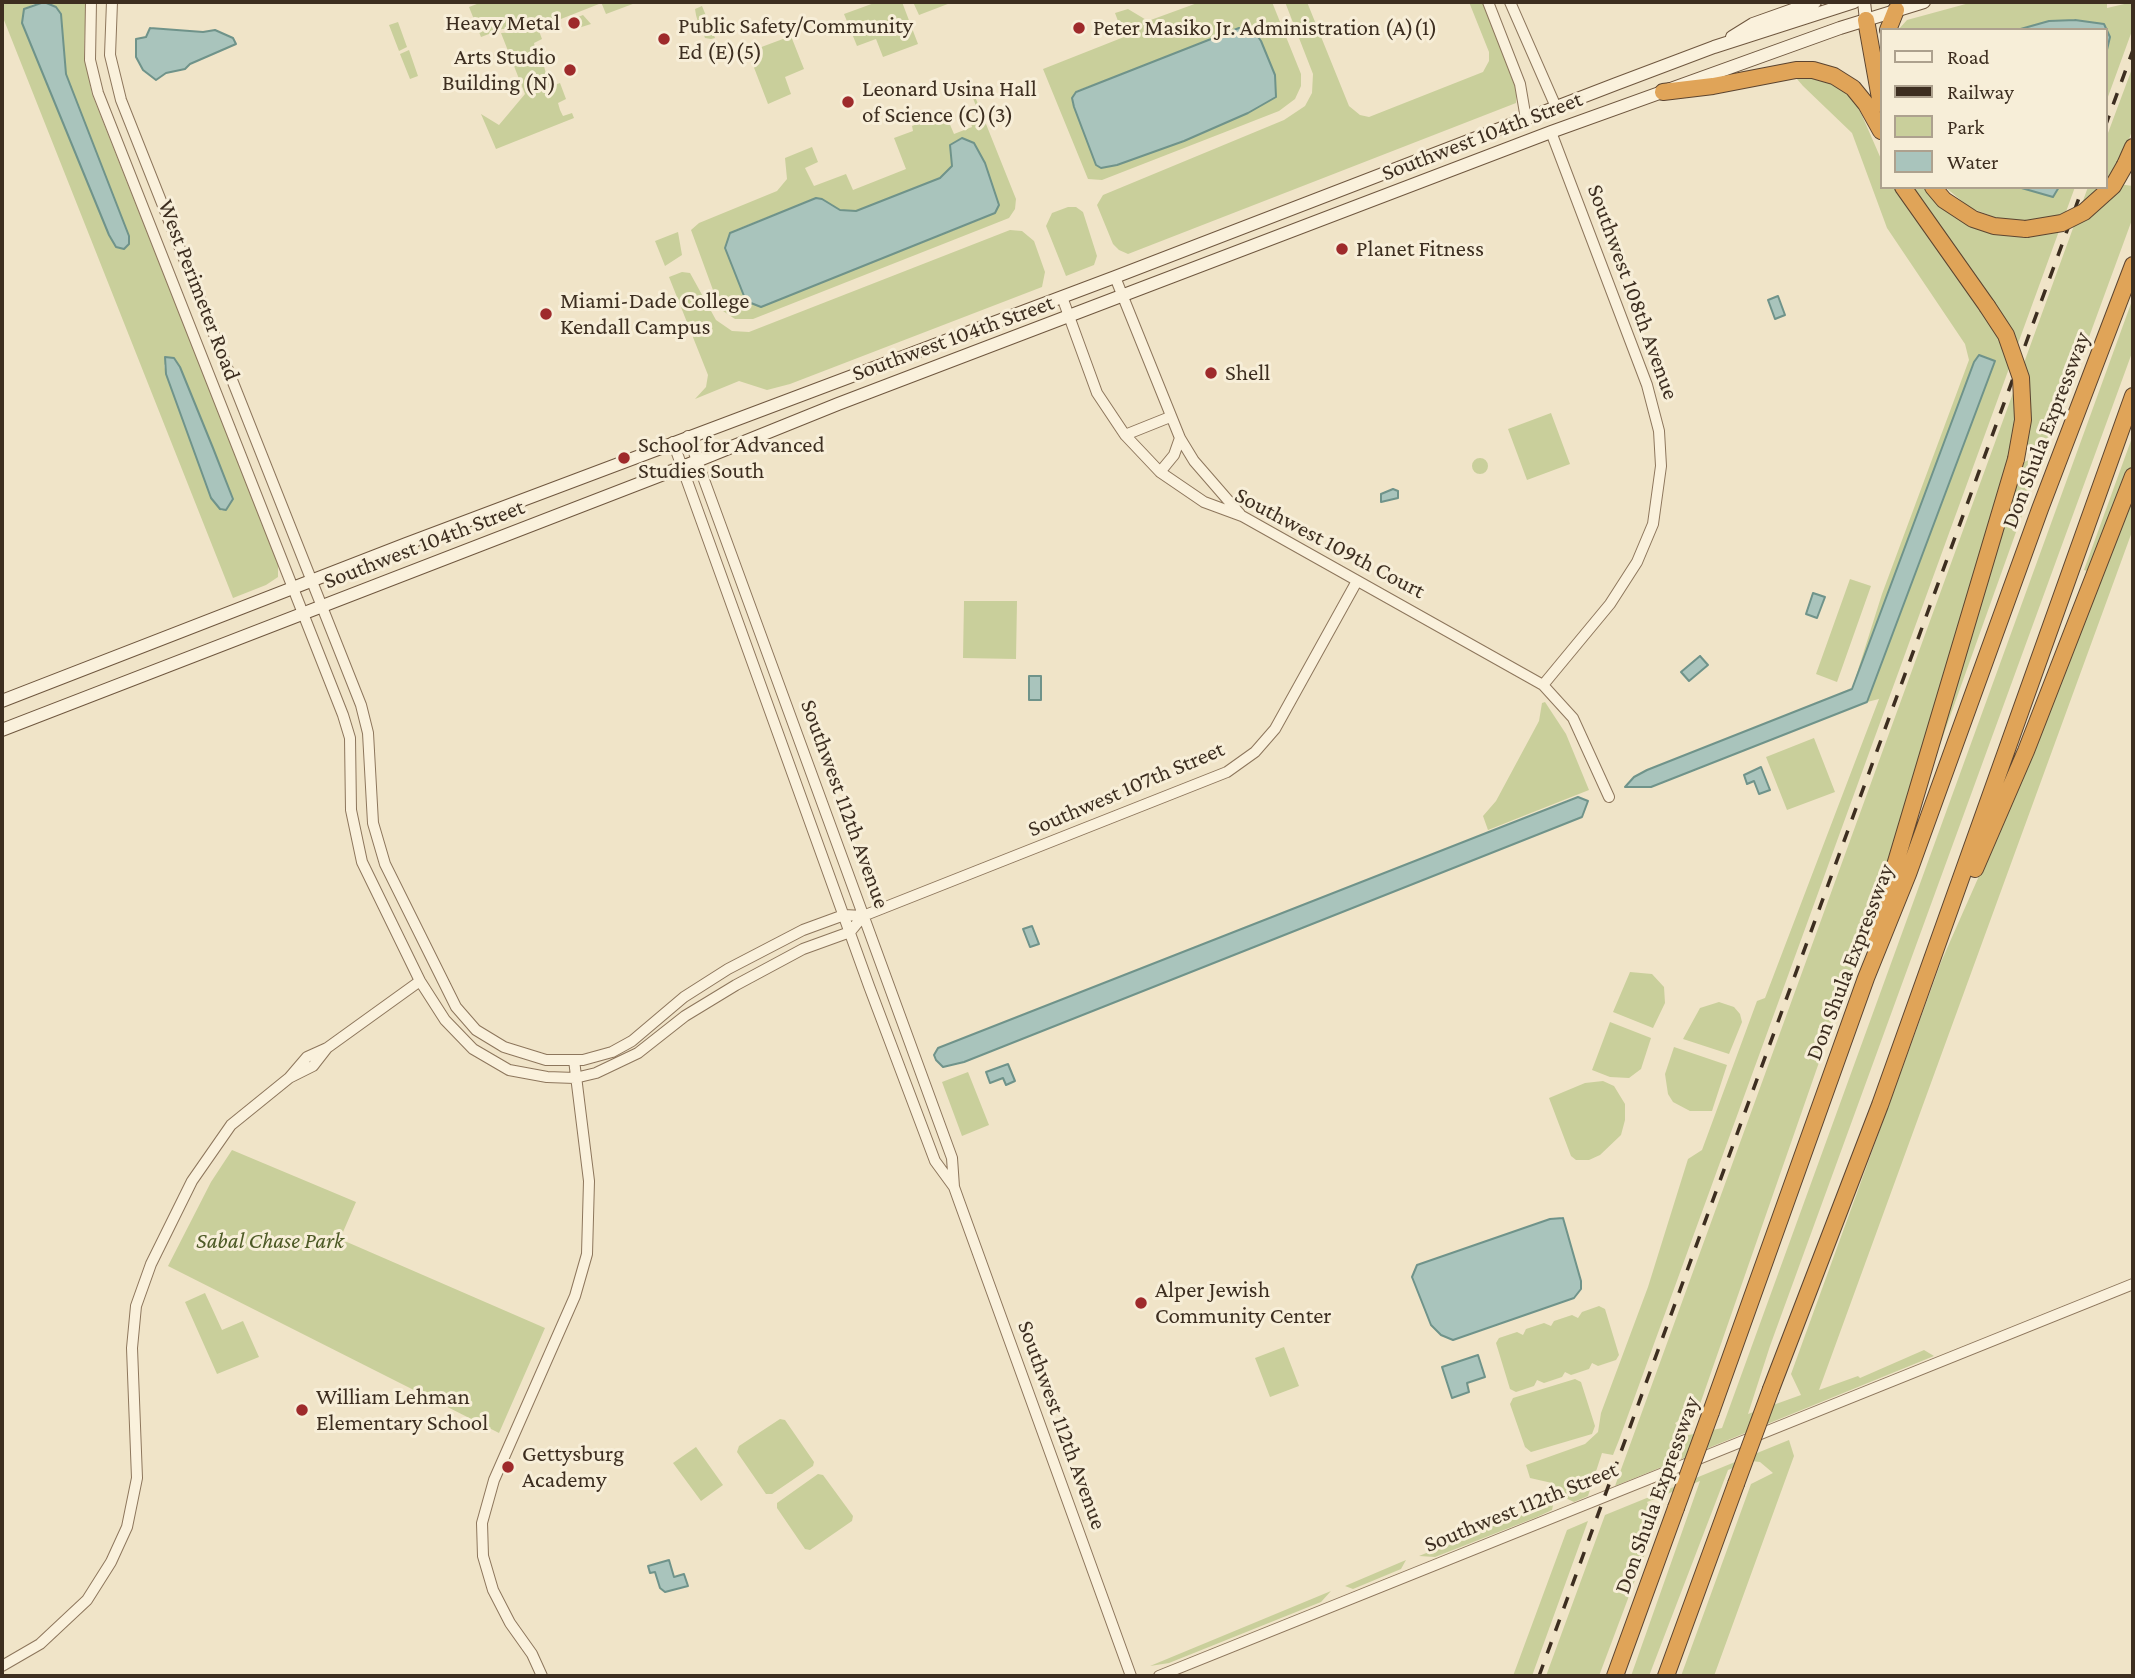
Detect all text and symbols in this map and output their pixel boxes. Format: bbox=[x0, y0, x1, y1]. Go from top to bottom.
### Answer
place label: Heavy Metal bbox=[445, 9, 560, 37]
place label: Public Safety/Community Ed (E)(5) bbox=[678, 12, 913, 66]
place label: Peter Masiko Jr. Administration (A)(1) bbox=[1093, 14, 1437, 42]
marker: Heavy Metal bbox=[566, 15, 582, 31]
marker: Peter Masiko Jr. Administration (A)(1) bbox=[1071, 20, 1087, 36]
legend bbox=[1880, 28, 2107, 189]
marker: Public Safety/Community Ed (E)(5) bbox=[656, 31, 672, 47]
place label: Arts Studio Building (N) bbox=[442, 43, 556, 97]
text: Road bbox=[1947, 45, 1990, 69]
marker: Arts Studio Building (N) bbox=[562, 62, 578, 78]
place label: Leonard Usina Hall of Science (C)(3) bbox=[862, 75, 1037, 129]
text: Railway bbox=[1947, 80, 2014, 104]
street label: Southwest 104th Street bbox=[1378, 85, 1586, 187]
marker: Leonard Usina Hall of Science (C)(3) bbox=[840, 94, 856, 110]
text: Park bbox=[1947, 115, 1984, 139]
text: Water bbox=[1947, 150, 1999, 174]
street label: Southwest 108th Avenue bbox=[1581, 181, 1685, 403]
street label: West Perimeter Road bbox=[152, 195, 246, 385]
place label: Planet Fitness bbox=[1356, 235, 1484, 263]
marker: Planet Fitness bbox=[1334, 241, 1350, 257]
place label: Miami-Dade College Kendall Campus bbox=[560, 287, 749, 341]
street label: Southwest 104th Street bbox=[848, 289, 1058, 387]
marker: Miami-Dade College Kendall Campus bbox=[538, 306, 554, 322]
street label: Don Shula Expressway bbox=[1996, 328, 2096, 532]
place label: Shell bbox=[1225, 359, 1270, 387]
marker: Shell bbox=[1203, 365, 1219, 381]
place label: School for Advanced Studies South bbox=[638, 431, 825, 485]
marker: School for Advanced Studies South bbox=[616, 450, 632, 466]
street label: Southwest 109th Court bbox=[1230, 481, 1430, 605]
street label: Southwest 104th Street bbox=[320, 493, 528, 595]
street label: Southwest 112th Avenue bbox=[794, 696, 896, 912]
street label: Southwest 107th Street bbox=[1024, 735, 1228, 843]
street label: Don Shula Expressway bbox=[1800, 860, 1900, 1064]
park label: Sabal Chase Park bbox=[196, 1227, 344, 1255]
place label: Alper Jewish Community Center bbox=[1155, 1276, 1331, 1330]
marker: Alper Jewish Community Center bbox=[1133, 1295, 1149, 1311]
street label: Southwest 112th Avenue bbox=[1011, 1317, 1113, 1533]
place label: William Lehman Elementary School bbox=[316, 1383, 488, 1437]
street label: Don Shula Expressway bbox=[1608, 1392, 1706, 1598]
marker: William Lehman Elementary School bbox=[294, 1402, 310, 1418]
place label: Gettysburg Academy bbox=[522, 1440, 624, 1494]
street label: Southwest 112th Street bbox=[1420, 1456, 1622, 1558]
marker: Gettysburg Academy bbox=[500, 1459, 516, 1475]

